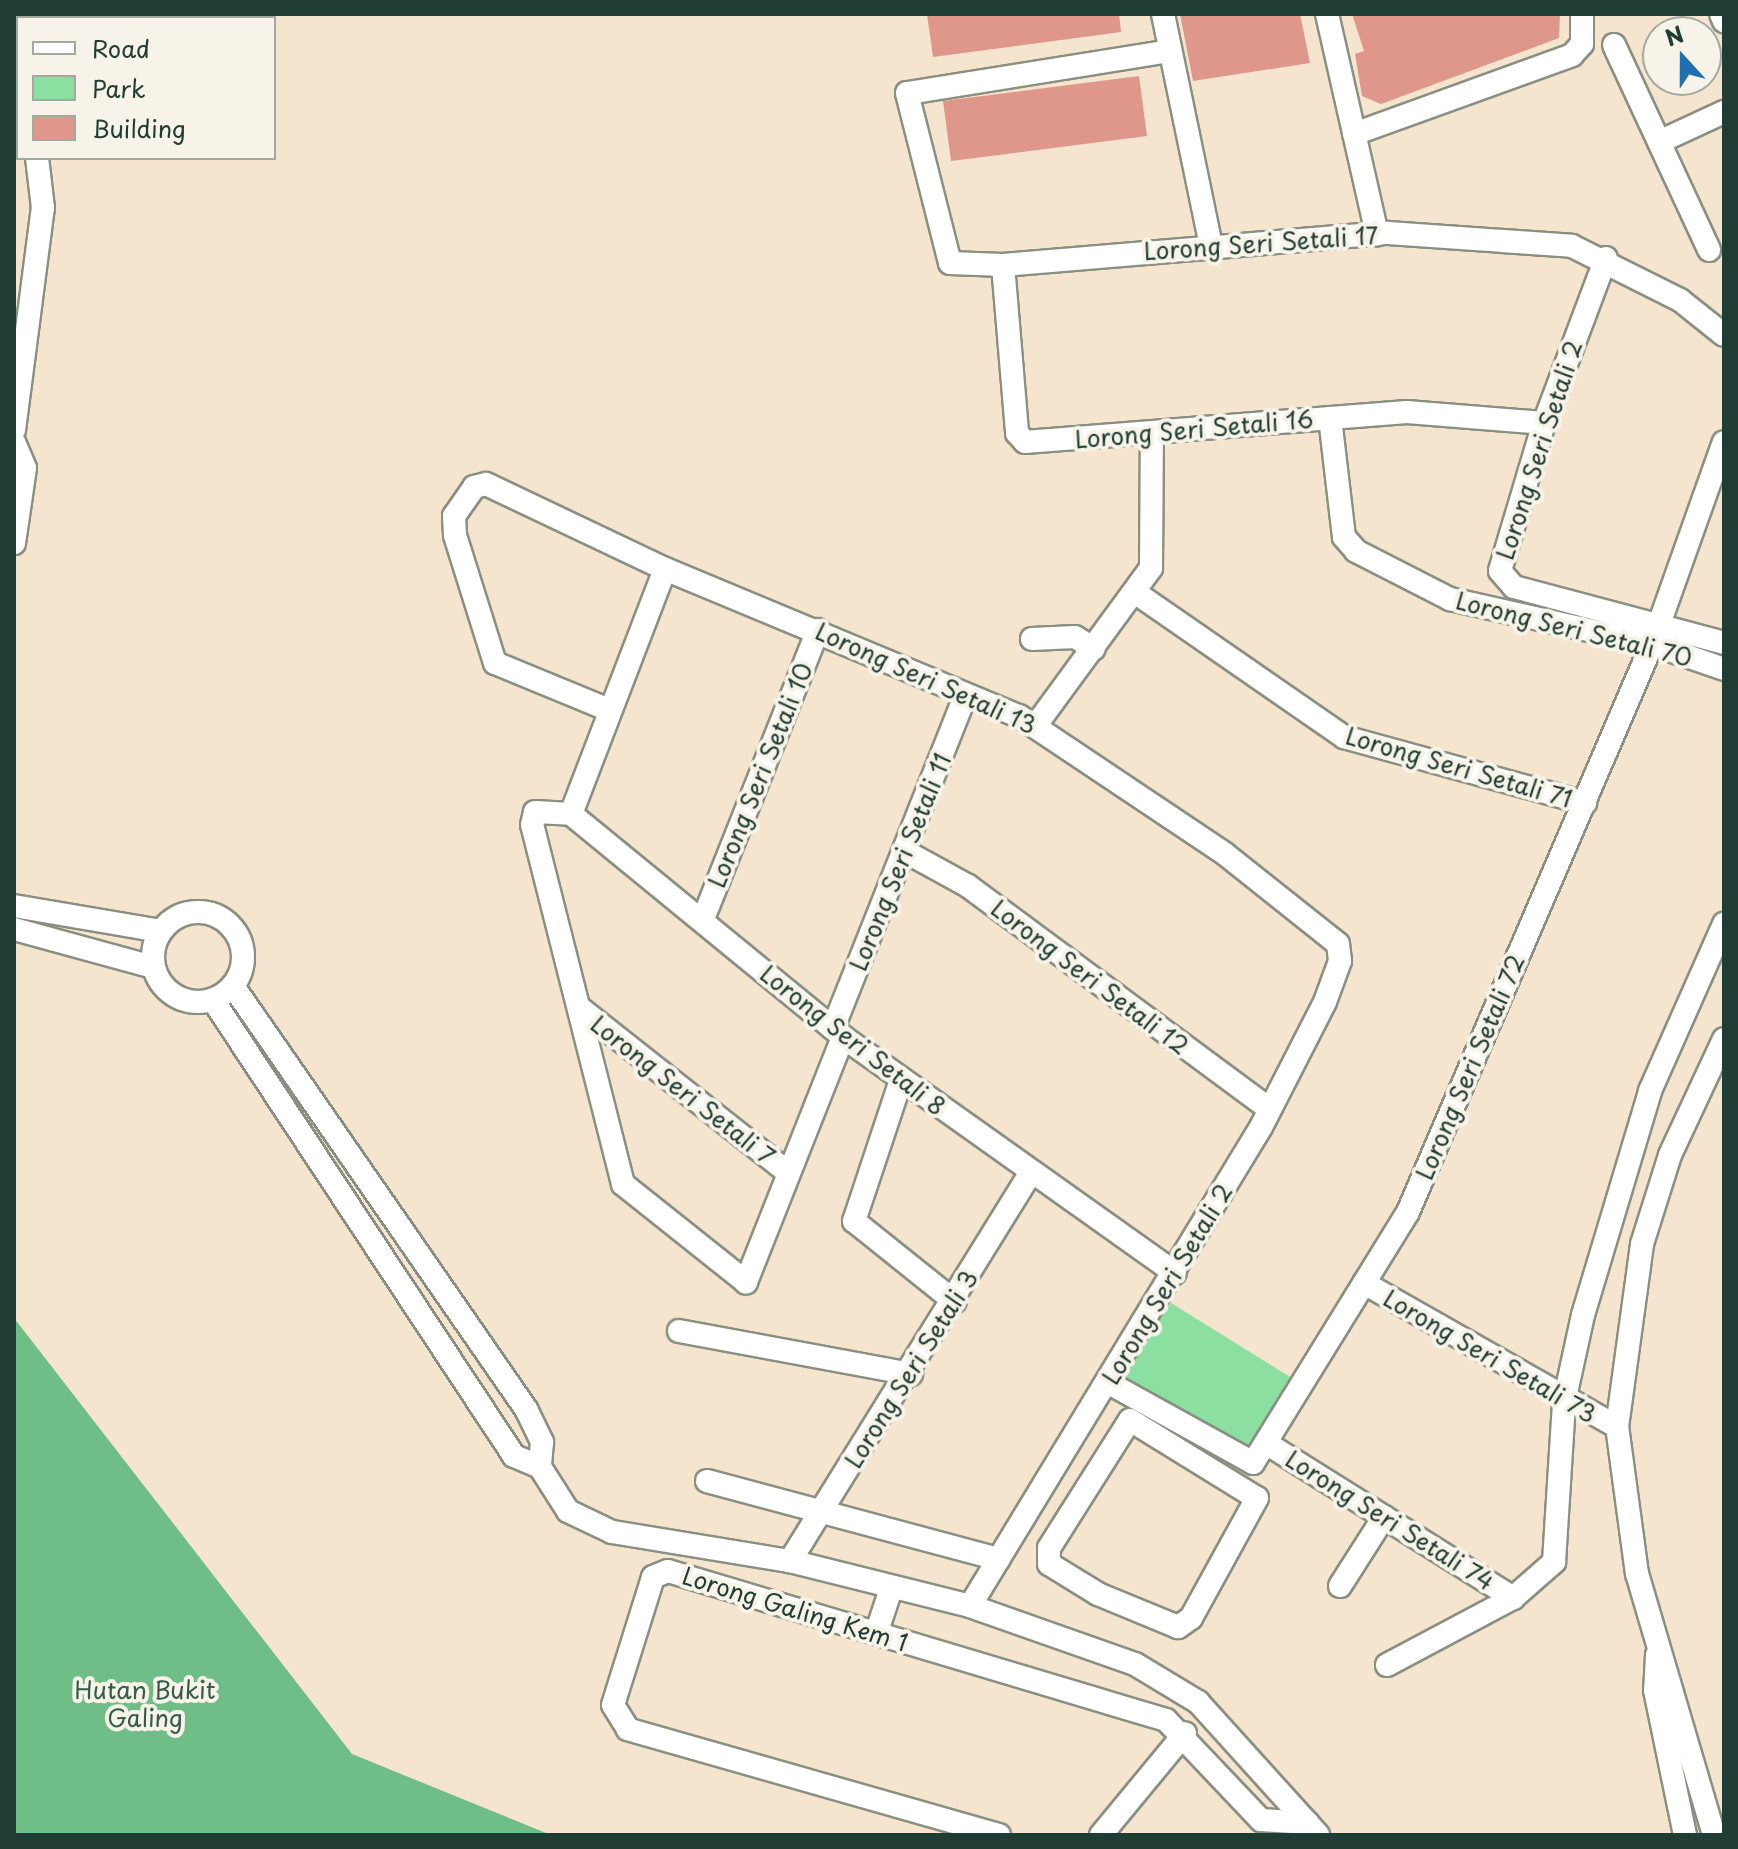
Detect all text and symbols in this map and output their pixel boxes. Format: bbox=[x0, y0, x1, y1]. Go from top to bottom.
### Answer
legend bbox=[16, 16, 276, 160]
north arrow bbox=[1642, 16, 1722, 96]
text: N bbox=[1660, 16, 1688, 54]
text: Road bbox=[92, 30, 150, 66]
text: Park bbox=[92, 70, 146, 106]
text: Building bbox=[92, 110, 186, 146]
street label: Lorong Seri Setali 17 bbox=[1143, 220, 1379, 266]
street label: Lorong Seri Setali 2 bbox=[1490, 337, 1588, 563]
street label: Lorong Seri Setali 16 bbox=[1074, 404, 1314, 454]
street label: Lorong Seri Setali 70 bbox=[1454, 586, 1694, 672]
street label: Lorong Seri Setali 13 bbox=[812, 617, 1040, 739]
street label: Lorong Seri Setali 10 bbox=[702, 659, 818, 891]
street label: Lorong Seri Setali 71 bbox=[1343, 721, 1575, 813]
street label: Lorong Seri Setali 11 bbox=[843, 750, 957, 974]
street label: Lorong Seri Setali 12 bbox=[986, 894, 1194, 1060]
street label: Lorong Seri Setali 72 bbox=[1410, 951, 1530, 1183]
street label: Lorong Seri Setali 8 bbox=[755, 959, 951, 1121]
street label: Lorong Seri Setali 7 bbox=[586, 1010, 780, 1170]
street label: Lorong Seri Setali 2 bbox=[1096, 1179, 1238, 1389]
street label: Lorong Seri Setali 3 bbox=[839, 1265, 983, 1473]
street label: Lorong Seri Setali 73 bbox=[1379, 1284, 1601, 1428]
street label: Lorong Seri Setali 74 bbox=[1281, 1444, 1499, 1596]
street label: Lorong Galing Kem 1 bbox=[678, 1561, 912, 1657]
park label: Hutan Bukit Galing bbox=[75, 1676, 215, 1732]

